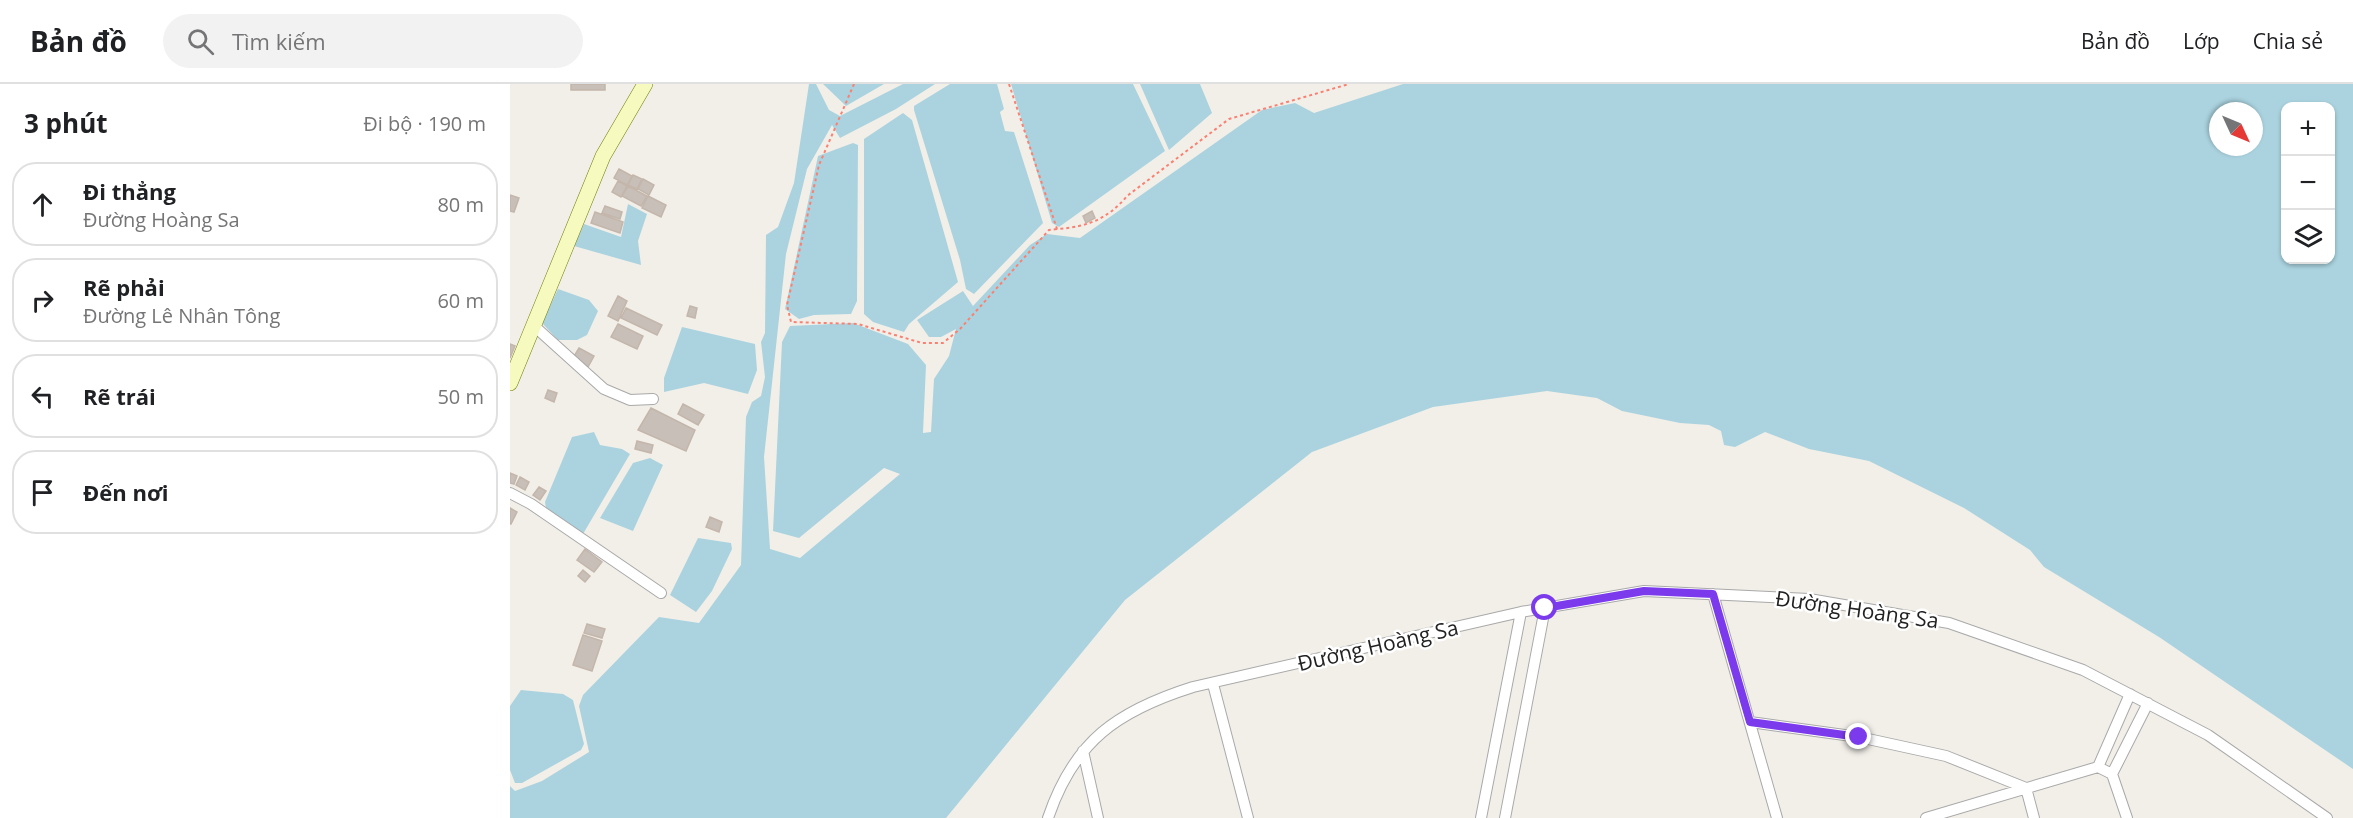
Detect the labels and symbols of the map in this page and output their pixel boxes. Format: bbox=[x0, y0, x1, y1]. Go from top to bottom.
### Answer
north arrow bbox=[2209, 102, 2263, 156]
street label: Đường Hoàng Sa bbox=[1774, 584, 1940, 634]
route start bbox=[1531, 594, 1557, 620]
street label: Đường Hoàng Sa bbox=[1295, 613, 1461, 677]
route end bbox=[1845, 723, 1871, 749]

